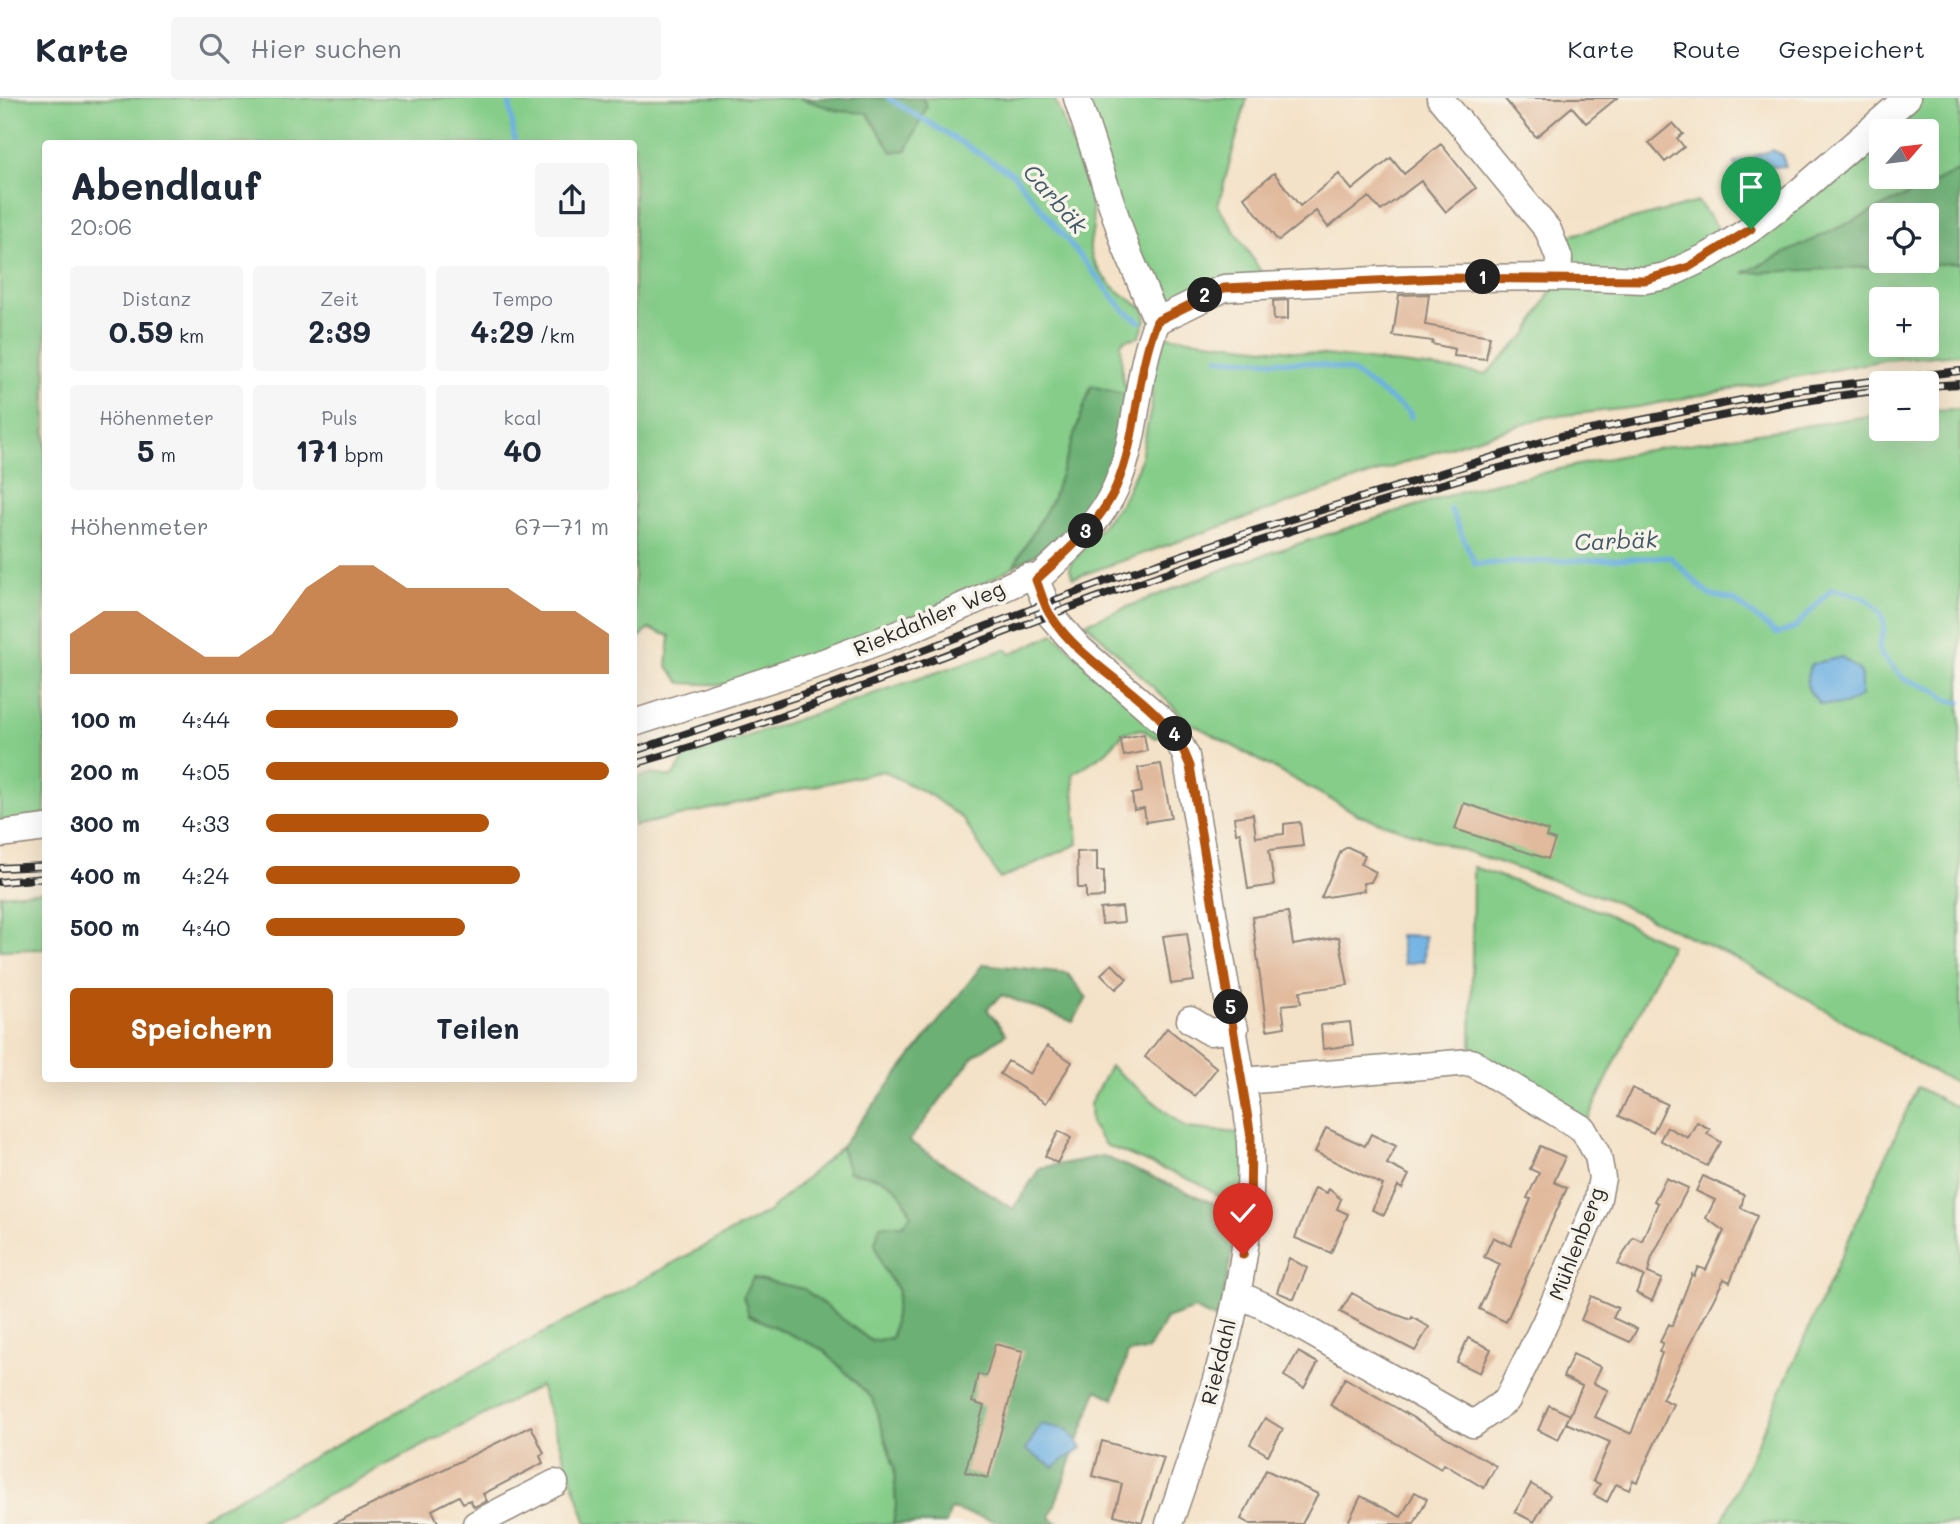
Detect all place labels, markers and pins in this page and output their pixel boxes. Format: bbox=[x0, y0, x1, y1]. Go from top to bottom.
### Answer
pin bbox=[1721, 157, 1781, 229]
pin: 1 bbox=[1466, 260, 1500, 294]
pin: 2 bbox=[1188, 278, 1222, 312]
pin: 3 bbox=[1068, 514, 1104, 548]
pin: 4 bbox=[1158, 716, 1192, 752]
pin: 5 bbox=[1214, 990, 1248, 1024]
pin bbox=[1213, 1183, 1273, 1255]

